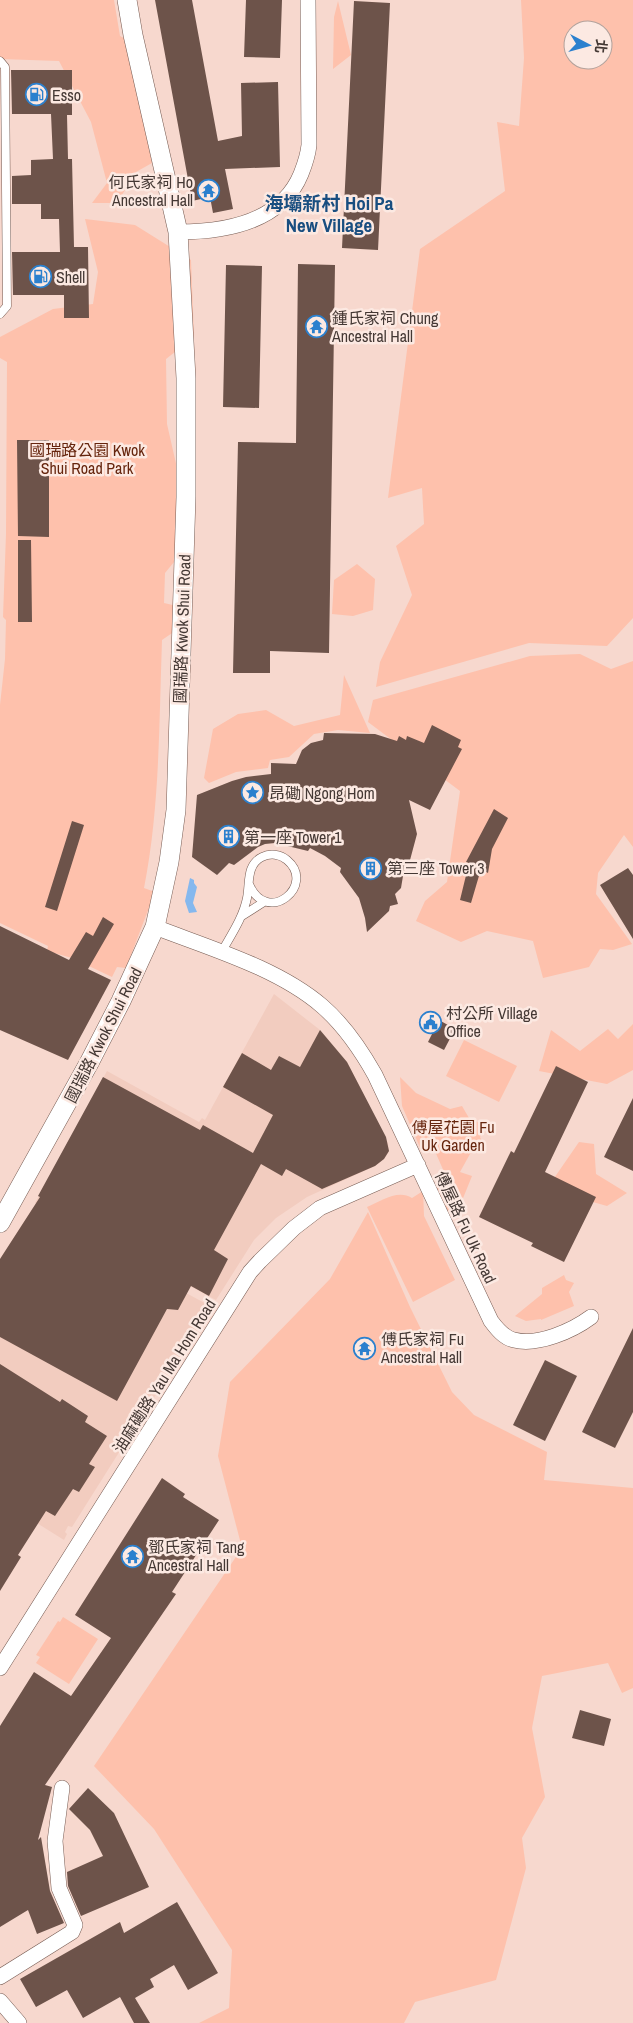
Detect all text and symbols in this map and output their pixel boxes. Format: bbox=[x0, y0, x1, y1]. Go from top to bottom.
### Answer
north arrow bbox=[563, 20, 613, 70]
text: 北 bbox=[591, 38, 611, 54]
fuel station icon: Esso bbox=[24, 83, 48, 107]
place label: Esso bbox=[52, 84, 81, 106]
place label: 何氏家祠 Ho Ancestral Hall bbox=[109, 171, 193, 211]
temple icon: 何氏家祠 Ho Ancestral Hall bbox=[197, 179, 221, 203]
district label: 海壩新村 Hoi Pa New Village bbox=[265, 190, 394, 238]
fuel station icon: Shell bbox=[28, 265, 52, 289]
place label: Shell bbox=[56, 266, 85, 288]
place label: 鍾氏家祠 Chung Ancestral Hall bbox=[331, 307, 439, 347]
temple icon: 鍾氏家祠 Chung Ancestral Hall bbox=[304, 315, 328, 339]
park label: 國瑞路公園 Kwok Shui Road Park bbox=[29, 439, 145, 479]
street label: 國瑞路 Kwok Shui Road bbox=[168, 554, 196, 704]
place icon: 昂磡 Ngong Hom bbox=[241, 781, 265, 805]
place label: 昂磡 Ngong Hom bbox=[269, 782, 375, 804]
building icon: 第一座 Tower 1 bbox=[216, 825, 240, 849]
place label: 第一座 Tower 1 bbox=[244, 826, 342, 848]
building icon: 第三座 Tower 3 bbox=[359, 856, 383, 880]
place label: 第三座 Tower 3 bbox=[387, 857, 485, 879]
street label: 國瑞路 Kwok Shui Road bbox=[59, 963, 147, 1107]
place label: 村公所 Village Office bbox=[446, 1002, 538, 1042]
public building icon: 村公所 Village Office bbox=[418, 1010, 442, 1034]
park label: 傅屋花園 Fu Uk Garden bbox=[412, 1116, 494, 1156]
street label: 傅屋路 Fu Uk Road bbox=[430, 1167, 502, 1287]
street label: 油麻磡路 Yau Ma Hom Road bbox=[107, 1295, 221, 1457]
place label: 傅氏家祠 Fu Ancestral Hall bbox=[380, 1328, 464, 1368]
temple icon: 傅氏家祠 Fu Ancestral Hall bbox=[353, 1336, 377, 1360]
place label: 鄧氏家祠 Tang Ancestral Hall bbox=[147, 1536, 245, 1576]
temple icon: 鄧氏家祠 Tang Ancestral Hall bbox=[120, 1544, 144, 1568]

